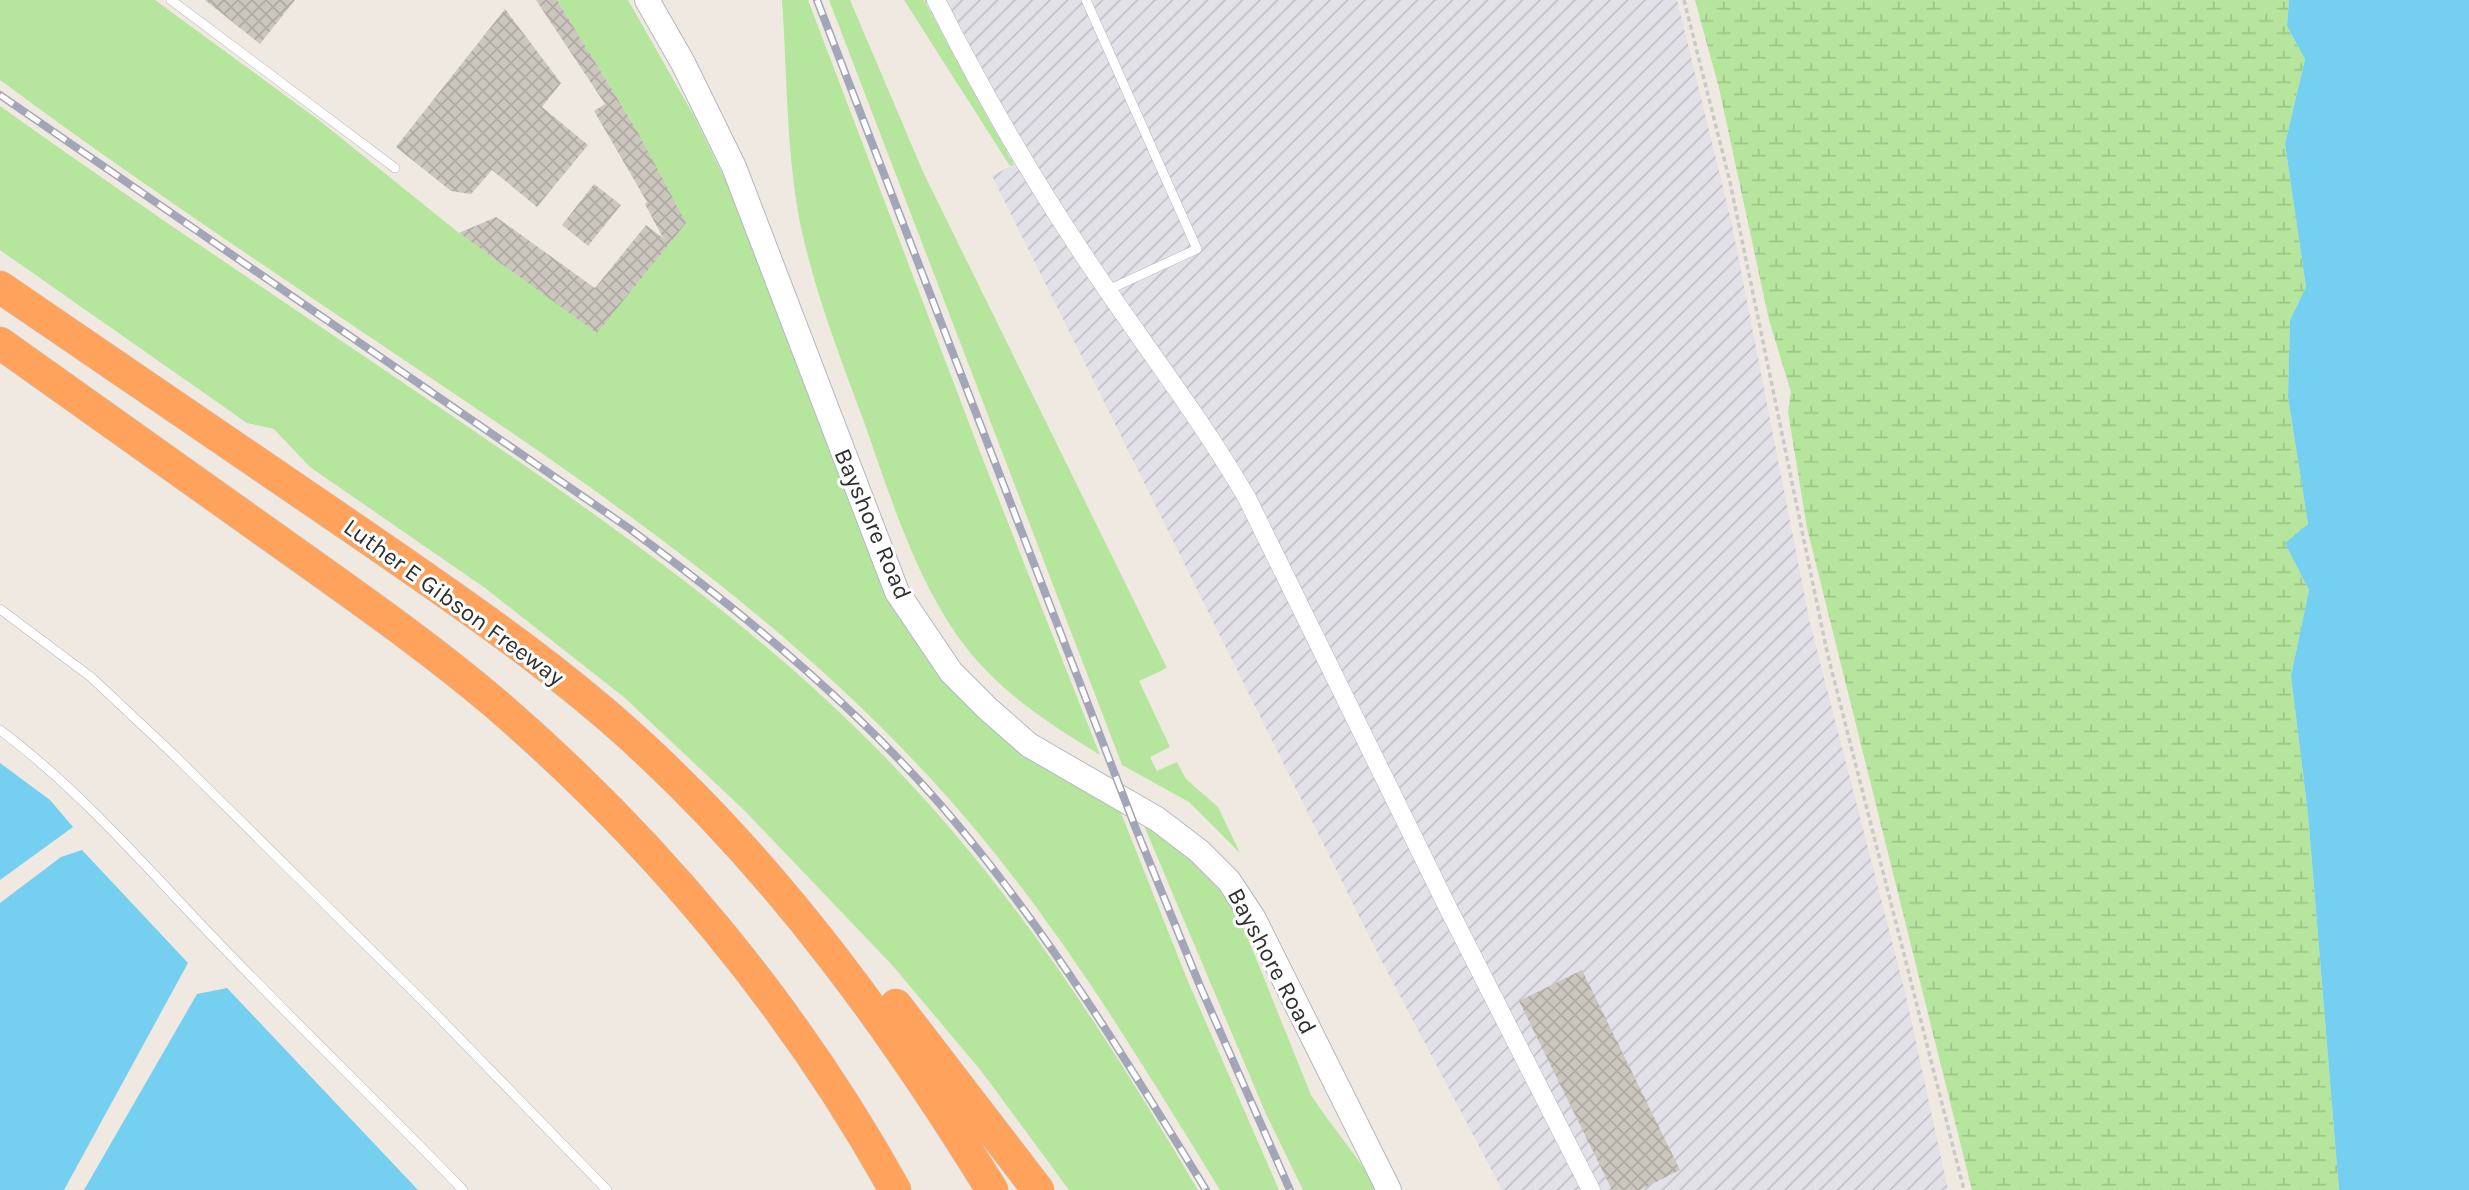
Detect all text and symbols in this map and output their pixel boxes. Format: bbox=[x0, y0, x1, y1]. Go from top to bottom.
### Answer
street label: Bayshore Road bbox=[829, 444, 917, 604]
street label: Luther E Gibson Freeway bbox=[338, 513, 570, 691]
street label: Bayshore Road bbox=[1222, 883, 1322, 1039]

